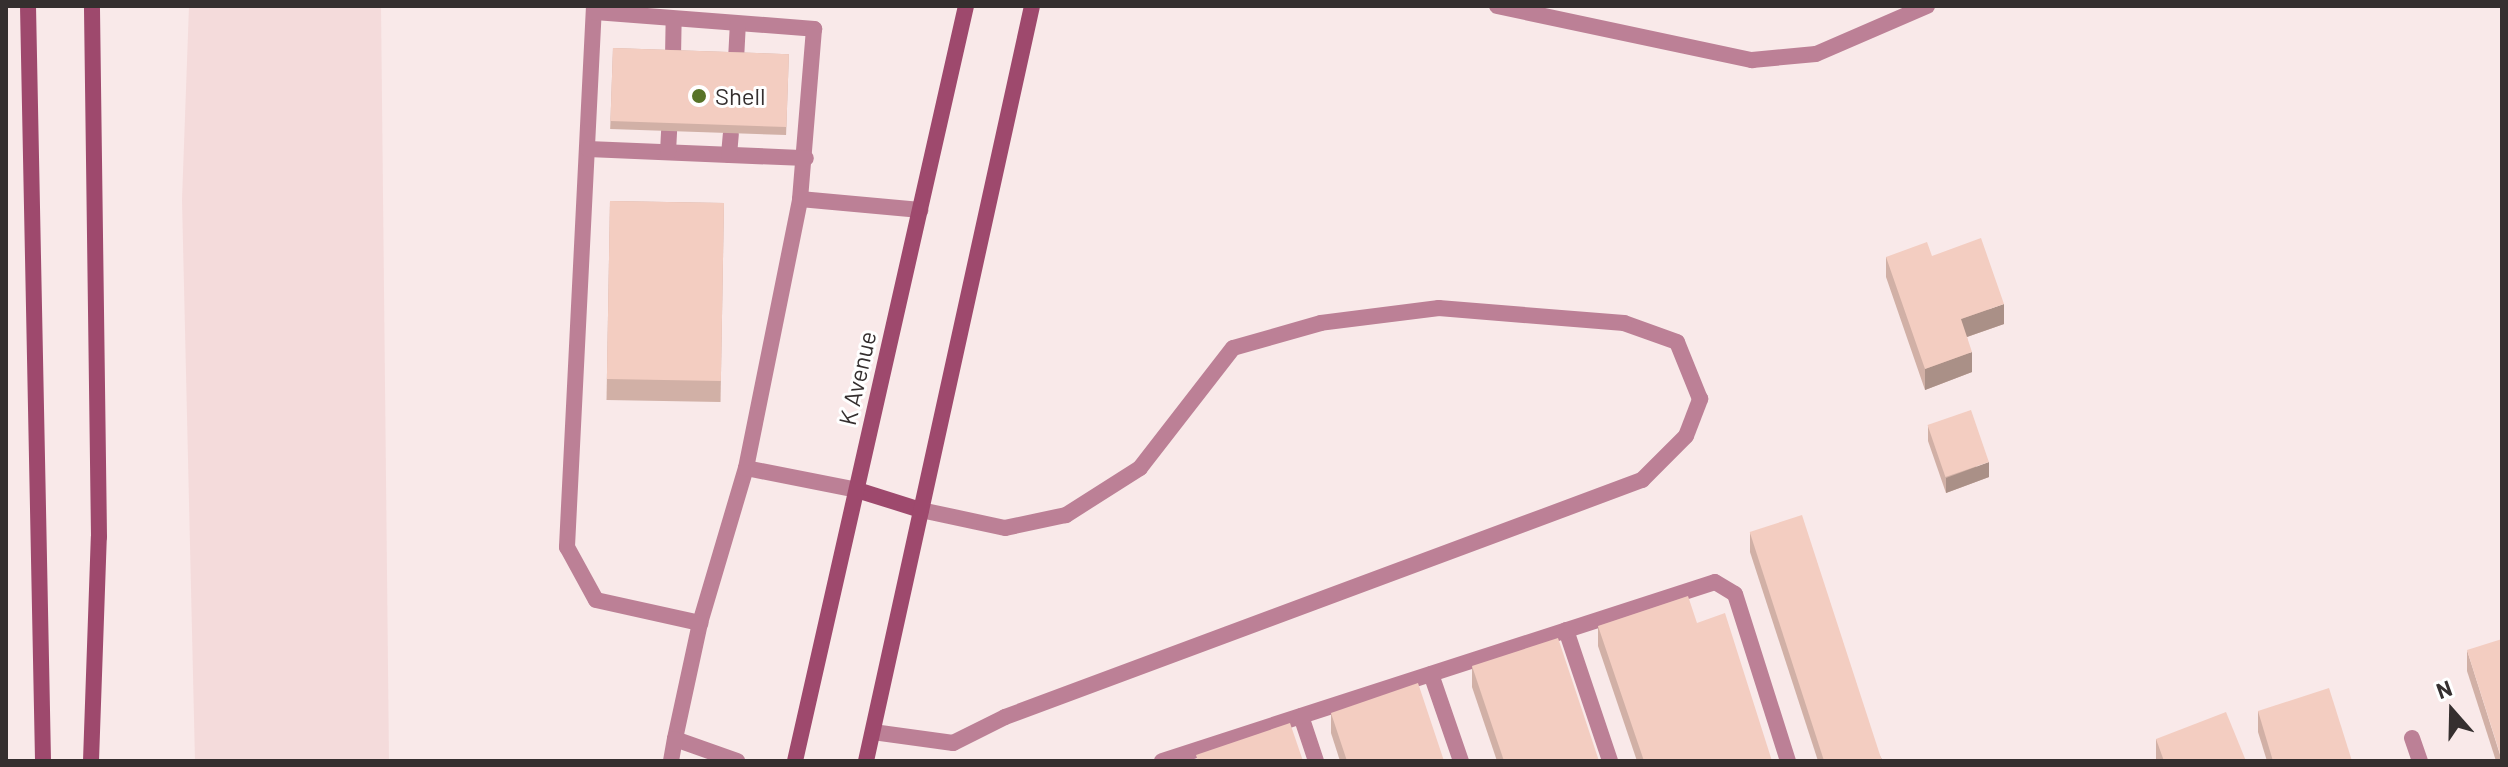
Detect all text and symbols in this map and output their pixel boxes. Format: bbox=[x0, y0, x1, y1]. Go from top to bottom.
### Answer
place label: Shell bbox=[715, 82, 766, 110]
marker: Shell bbox=[690, 87, 708, 105]
street label: K Avenue bbox=[832, 328, 882, 428]
north arrow bbox=[2412, 671, 2492, 751]
text: N bbox=[2432, 674, 2455, 703]

